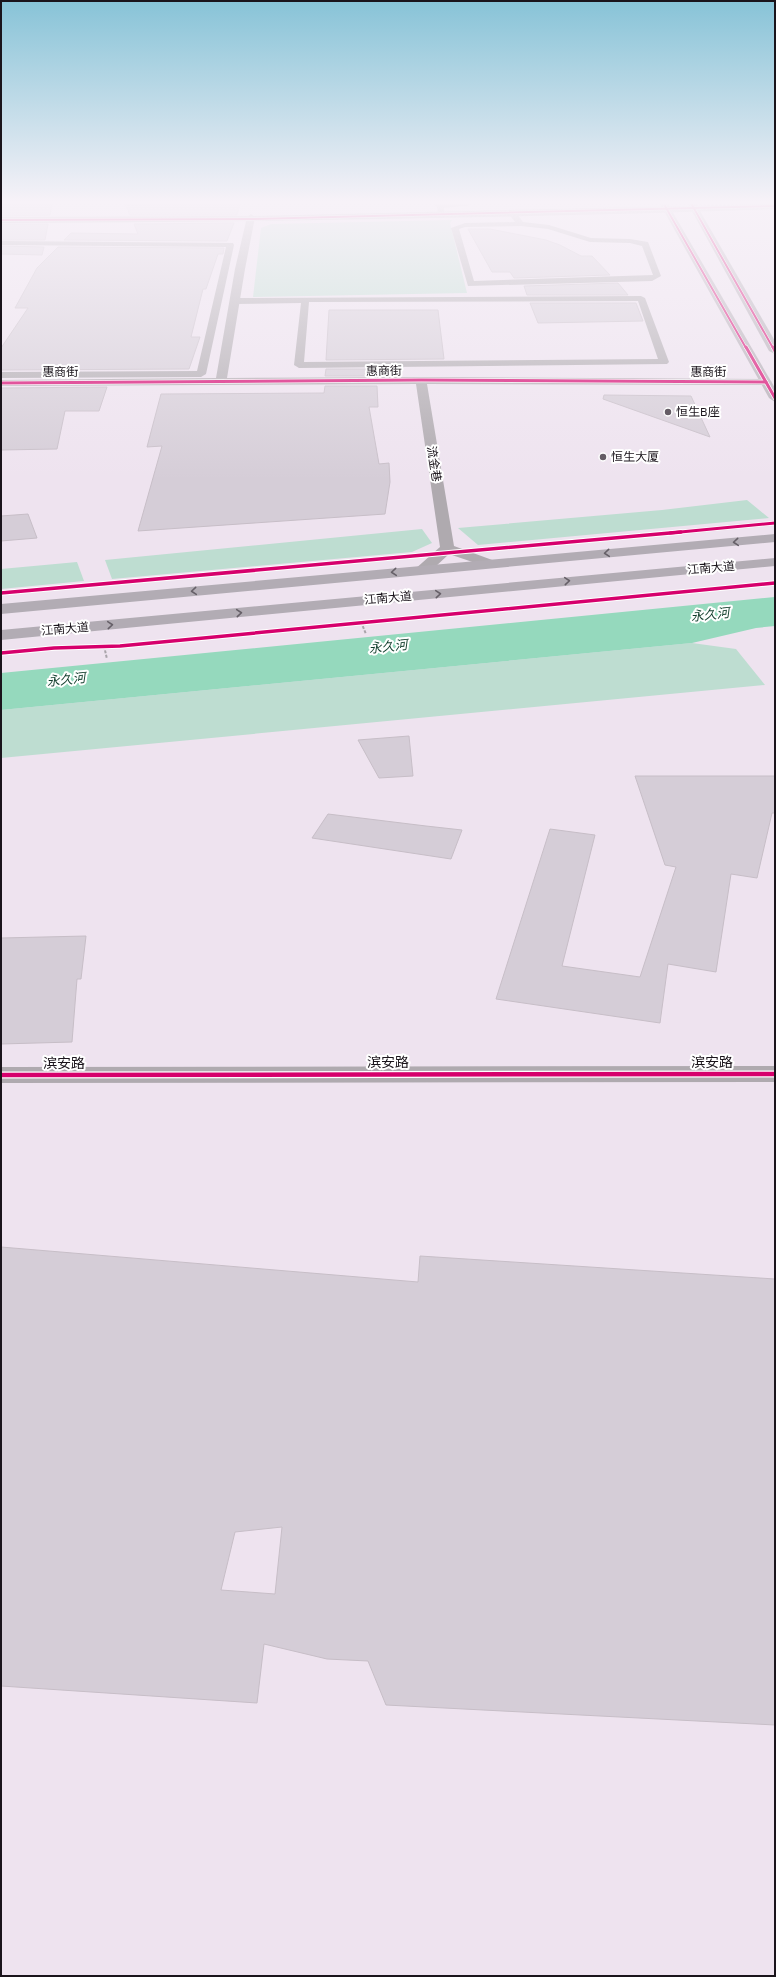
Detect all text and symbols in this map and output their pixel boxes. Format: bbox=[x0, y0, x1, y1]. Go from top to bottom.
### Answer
street label: 惠商街 bbox=[366, 363, 402, 377]
street label: 惠商街 bbox=[42, 364, 78, 378]
street label: 惠商街 bbox=[690, 364, 726, 378]
place label: 恒生B座 bbox=[676, 404, 719, 418]
marker: 恒生B座 bbox=[663, 407, 673, 417]
street label: 流金巷 bbox=[425, 445, 445, 483]
place label: 恒生大厦 bbox=[611, 449, 659, 463]
marker: 恒生大厦 bbox=[598, 452, 608, 462]
one-way arrow bbox=[733, 537, 739, 546]
one-way arrow bbox=[604, 549, 610, 558]
street label: 江南大道 bbox=[686, 558, 735, 576]
one-way arrow bbox=[390, 567, 397, 576]
one-way arrow bbox=[564, 577, 570, 586]
one-way arrow bbox=[191, 586, 197, 595]
street label: 江南大道 bbox=[363, 588, 412, 606]
one-way arrow bbox=[435, 589, 441, 598]
water label: 永久河 bbox=[690, 604, 733, 624]
one-way arrow bbox=[236, 608, 242, 617]
street label: 江南大道 bbox=[40, 619, 89, 637]
one-way arrow bbox=[106, 620, 113, 629]
water label: 永久河 bbox=[368, 636, 411, 656]
water label: 永久河 bbox=[46, 669, 89, 689]
street label: 滨安路 bbox=[367, 1053, 409, 1070]
street label: 滨安路 bbox=[691, 1053, 733, 1070]
street label: 滨安路 bbox=[43, 1054, 85, 1071]

